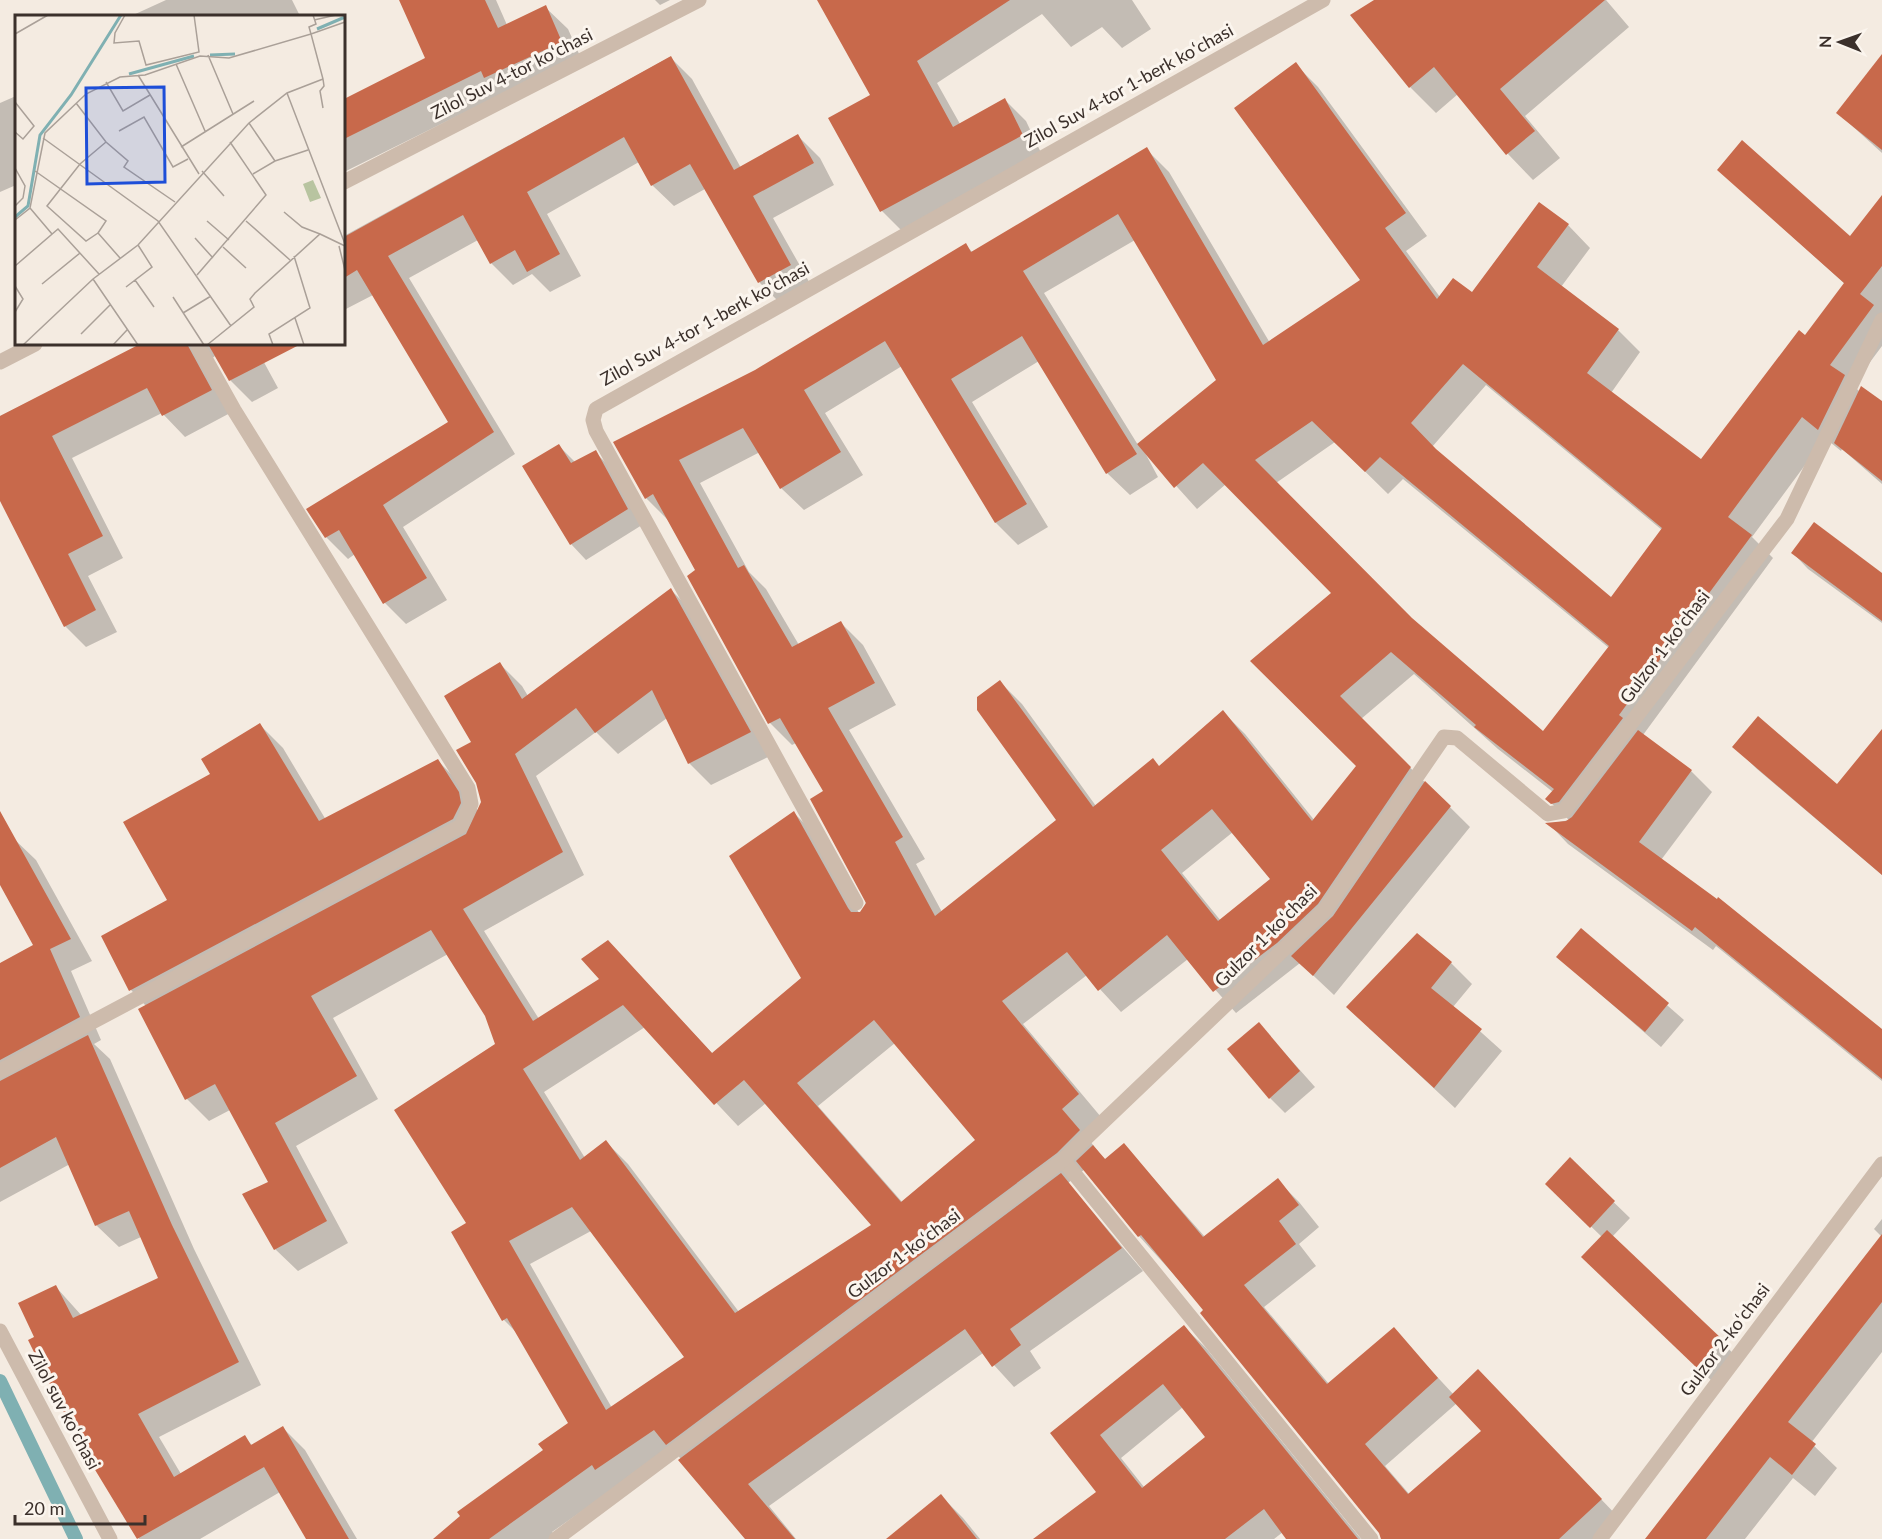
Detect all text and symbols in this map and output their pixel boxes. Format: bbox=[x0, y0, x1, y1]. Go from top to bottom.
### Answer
north arrow bbox=[1810, 12, 1870, 72]
inset map bbox=[15, 15, 345, 345]
street label: Zilol Suv 4-tor 1-berk koʻchasi bbox=[1020, 18, 1237, 152]
street label: Zilol Suv 4-tor koʻchasi bbox=[427, 23, 596, 123]
text: N bbox=[1815, 35, 1834, 48]
street label: Zilol Suv 4-tor 1-berk koʻchasi bbox=[596, 256, 813, 390]
street label: Gulzor 1-koʻchasi bbox=[1615, 586, 1714, 707]
street label: Gulzor 1-koʻchasi bbox=[1210, 880, 1321, 991]
street label: Gulzor 1-koʻchasi bbox=[843, 1204, 964, 1303]
street label: Gulzor 2-koʻchasi bbox=[1675, 1279, 1774, 1400]
street label: Zilol suv koʻchasi bbox=[24, 1346, 106, 1473]
scale bar bbox=[15, 1488, 146, 1526]
text: 20 m bbox=[24, 1497, 64, 1519]

